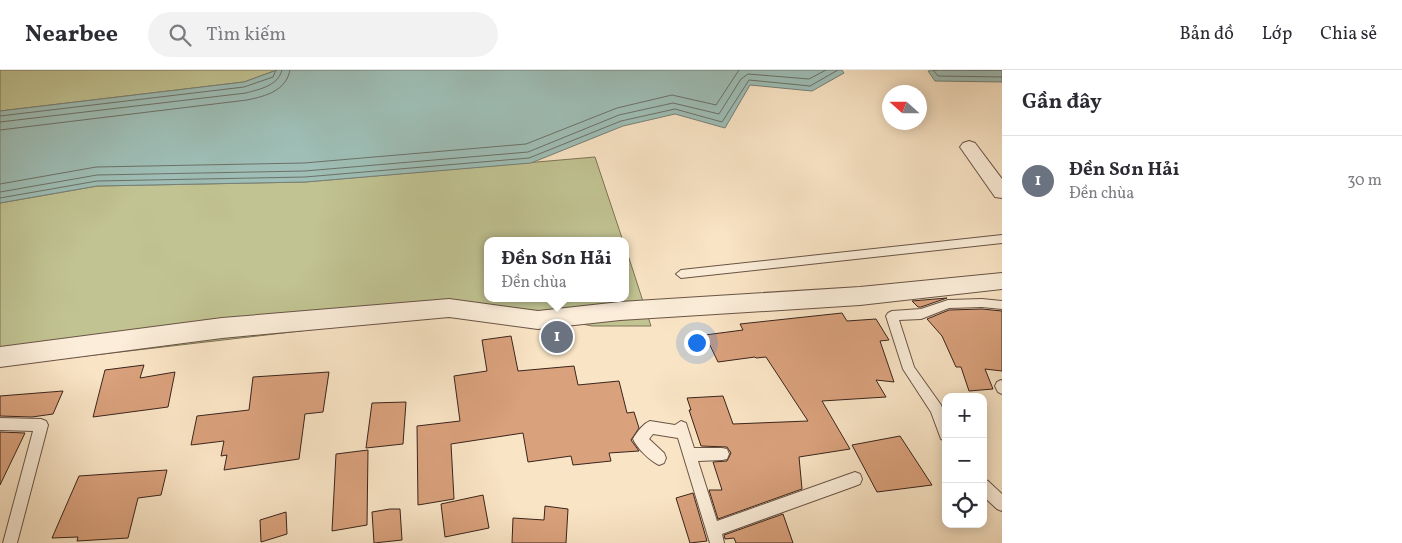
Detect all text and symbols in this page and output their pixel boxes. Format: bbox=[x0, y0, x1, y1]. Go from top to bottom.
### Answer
search box bbox=[148, 12, 498, 57]
text: Nearbee bbox=[25, 18, 118, 52]
icon: search bbox=[166, 21, 194, 49]
text: Tìm kiếm bbox=[206, 22, 286, 48]
text: Bản đồ bbox=[1180, 22, 1234, 47]
text: Lớp bbox=[1262, 22, 1292, 47]
text: Chia sẻ bbox=[1320, 22, 1377, 47]
north arrow bbox=[882, 85, 927, 130]
text: Gần đây bbox=[1022, 88, 1102, 117]
text: Đền Sơn Hải bbox=[1069, 157, 1179, 183]
text: 1 bbox=[1035, 170, 1041, 192]
text: 30 m bbox=[1347, 170, 1382, 192]
text: Đền chùa bbox=[1069, 183, 1134, 205]
popup bbox=[484, 237, 629, 302]
text: Đền Sơn Hải bbox=[501, 246, 612, 272]
text: Đền chùa bbox=[501, 272, 567, 294]
pin: 1 bbox=[541, 318, 573, 356]
your location bbox=[684, 330, 710, 356]
map controls bbox=[942, 393, 987, 528]
button: + bbox=[942, 393, 987, 438]
button: − bbox=[942, 438, 987, 483]
button: locate bbox=[942, 483, 987, 528]

